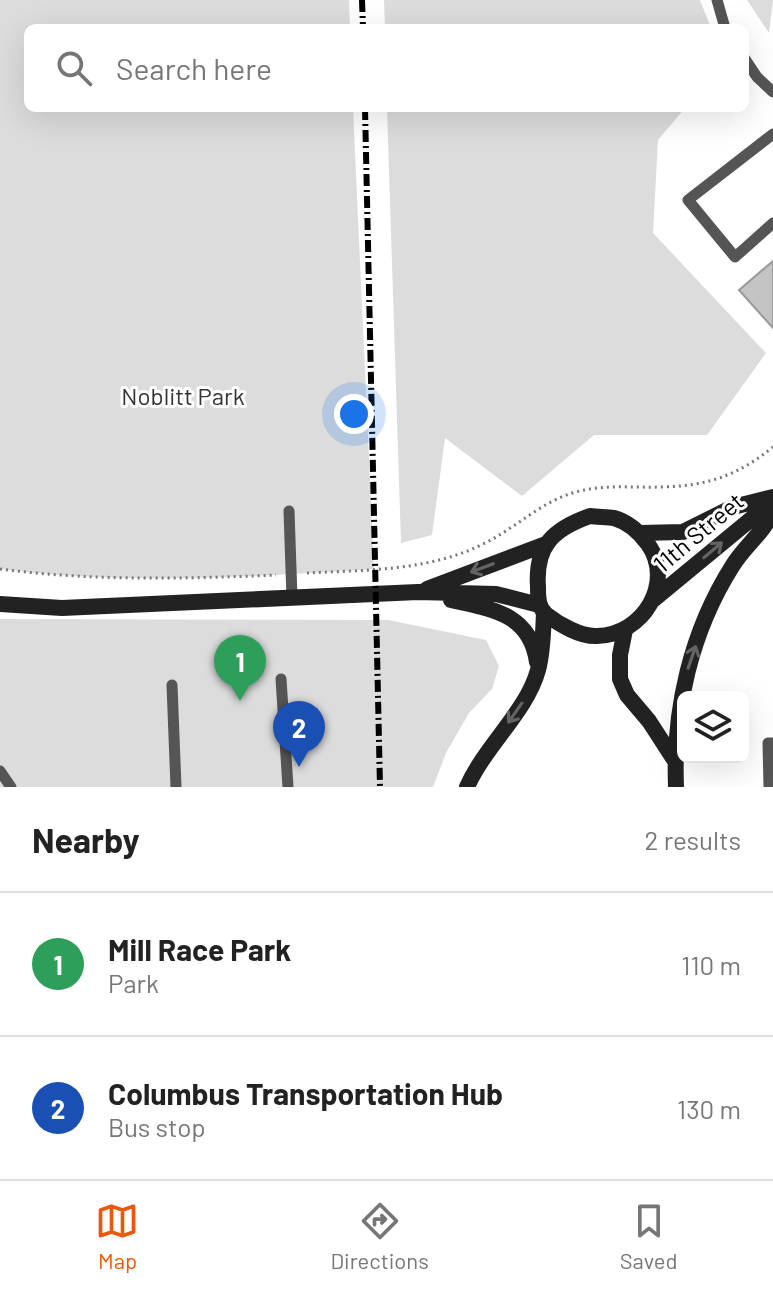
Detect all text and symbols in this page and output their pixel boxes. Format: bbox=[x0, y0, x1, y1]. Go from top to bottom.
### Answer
search box bbox=[24, 24, 749, 112]
icon: search bbox=[52, 46, 96, 90]
text: Search here bbox=[116, 50, 272, 86]
park label: Noblitt Park bbox=[121, 381, 245, 410]
your location bbox=[334, 394, 374, 434]
street label: 11th Street bbox=[647, 486, 749, 578]
one-way arrow bbox=[702, 541, 723, 559]
one-way arrow bbox=[470, 562, 495, 576]
pin: 1 bbox=[214, 635, 266, 701]
one-way arrow bbox=[685, 644, 700, 669]
map controls bbox=[677, 691, 749, 763]
button: layers bbox=[677, 691, 749, 763]
pin: 2 bbox=[273, 701, 325, 767]
one-way arrow bbox=[507, 701, 523, 723]
text: Nearby bbox=[32, 819, 140, 860]
text: 2 results bbox=[645, 824, 741, 855]
text: Mill Race Park bbox=[108, 931, 291, 967]
text: 1 bbox=[53, 949, 63, 980]
text: 110 m bbox=[681, 949, 741, 980]
text: Park bbox=[108, 967, 159, 998]
text: Columbus Transportation Hub bbox=[108, 1075, 503, 1111]
text: 2 bbox=[51, 1093, 65, 1124]
text: 130 m bbox=[677, 1093, 741, 1124]
text: Bus stop bbox=[108, 1111, 206, 1142]
tab: Map bbox=[95, 1199, 139, 1273]
tab: Directions bbox=[330, 1199, 429, 1273]
tab: Saved bbox=[620, 1199, 677, 1273]

